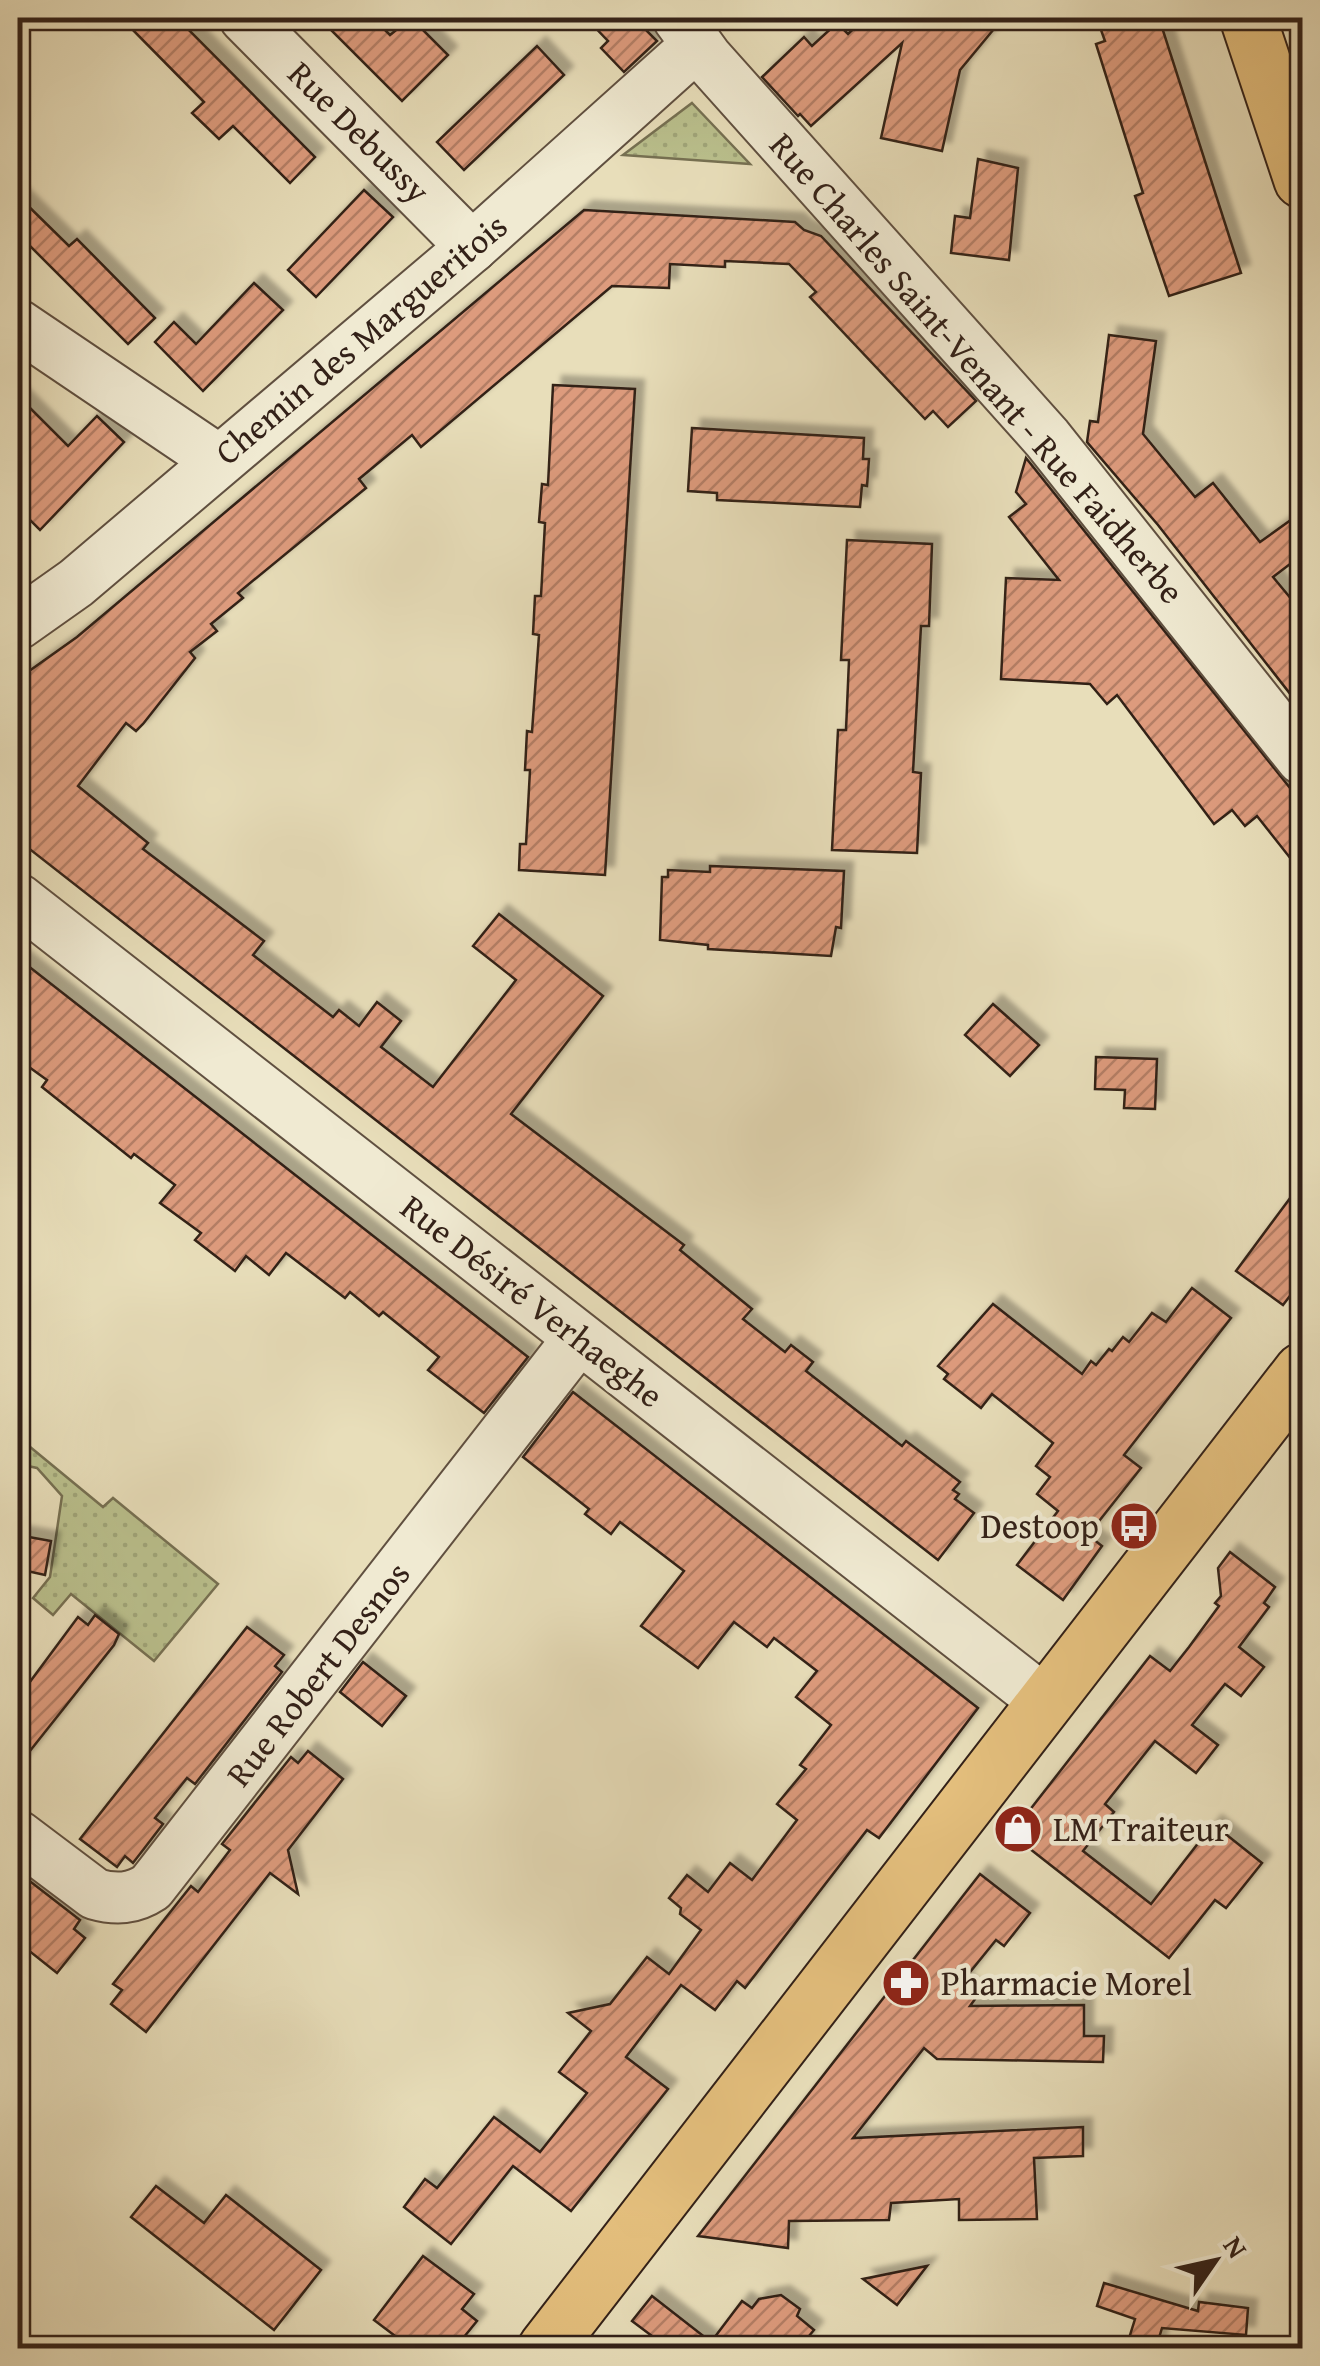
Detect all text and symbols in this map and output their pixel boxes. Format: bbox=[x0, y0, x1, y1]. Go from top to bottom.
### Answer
street label: Rue Debussy bbox=[277, 49, 443, 215]
street label: Rue Charles Saint-Venant - Rue Faidherbe bbox=[758, 121, 1197, 615]
street label: Chemin des Margueritois bbox=[203, 201, 518, 476]
street label: Rue Désiré Verhaeghe bbox=[390, 1182, 674, 1420]
place label: Destoop bbox=[980, 1500, 1099, 1551]
bus stop icon: Destoop bbox=[1108, 1500, 1160, 1552]
street label: Rue Robert Desnos bbox=[213, 1550, 422, 1797]
shop icon: LM Traiteur bbox=[992, 1803, 1044, 1855]
place label: LM Traiteur bbox=[1053, 1803, 1229, 1854]
pharmacy icon: Pharmacie Morel bbox=[880, 1957, 932, 2009]
place label: Pharmacie Morel bbox=[941, 1957, 1192, 2008]
north arrow bbox=[1165, 2211, 1265, 2311]
text: N bbox=[1214, 2228, 1259, 2266]

